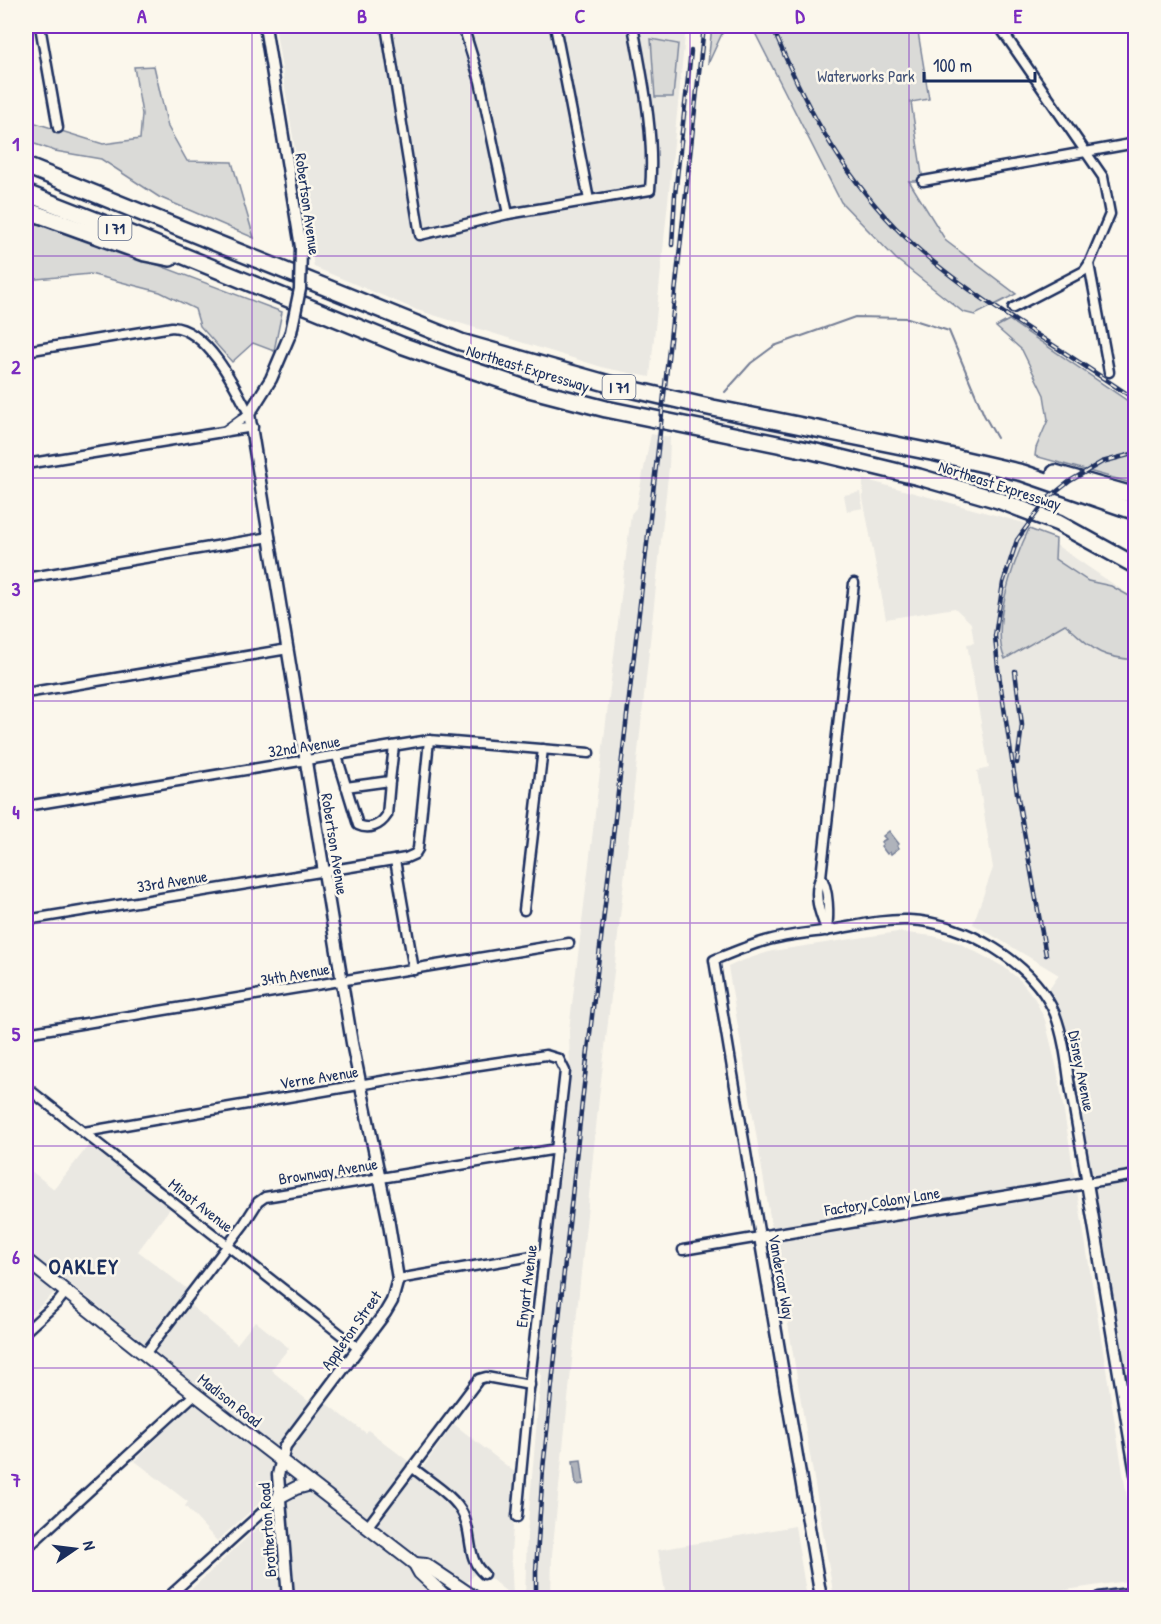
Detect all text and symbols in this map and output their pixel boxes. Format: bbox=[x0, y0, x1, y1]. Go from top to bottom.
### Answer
text: A bbox=[137, 2, 147, 29]
text: B bbox=[357, 2, 367, 29]
text: C bbox=[575, 2, 586, 29]
text: D bbox=[795, 2, 805, 29]
text: E bbox=[1014, 2, 1023, 29]
scale bar bbox=[924, 45, 1035, 83]
text: 100 m bbox=[933, 53, 972, 78]
park label: Waterworks Park bbox=[817, 65, 915, 87]
text: 1 bbox=[12, 130, 20, 157]
street label: Robertson Avenue bbox=[290, 152, 326, 257]
road number: I 71 bbox=[98, 216, 132, 240]
street label: Northeast Expressway bbox=[464, 339, 593, 397]
text: 2 bbox=[11, 353, 21, 380]
road number: I 71 bbox=[602, 375, 636, 399]
street label: Northeast Expressway bbox=[936, 455, 1064, 515]
text: 3 bbox=[12, 575, 21, 602]
street label: 32nd Avenue bbox=[267, 729, 342, 763]
street label: Robertson Avenue bbox=[316, 792, 354, 897]
text: 4 bbox=[12, 798, 20, 825]
street label: 33rd Avenue bbox=[135, 864, 209, 897]
street label: 34th Avenue bbox=[259, 957, 332, 991]
text: 5 bbox=[12, 1020, 21, 1047]
street label: Disney Avenue bbox=[1063, 1029, 1101, 1114]
street label: Verne Avenue bbox=[278, 1060, 361, 1094]
street label: Brownway Avenue bbox=[277, 1152, 380, 1190]
street label: Minot Avenue bbox=[164, 1173, 238, 1238]
street label: Factory Colony Lane bbox=[822, 1181, 942, 1221]
street label: Vandercar Way bbox=[764, 1233, 800, 1322]
text: 6 bbox=[12, 1243, 20, 1270]
street label: Enyart Avenue bbox=[510, 1243, 542, 1329]
district label: OAKLEY bbox=[48, 1251, 120, 1281]
street label: Appleton Street bbox=[316, 1286, 387, 1374]
street label: Madison Road bbox=[194, 1368, 266, 1432]
text: 7 bbox=[10, 1466, 21, 1493]
street label: Brotherton Road bbox=[253, 1482, 281, 1578]
north arrow bbox=[45, 1519, 105, 1579]
text: N bbox=[78, 1539, 101, 1553]

